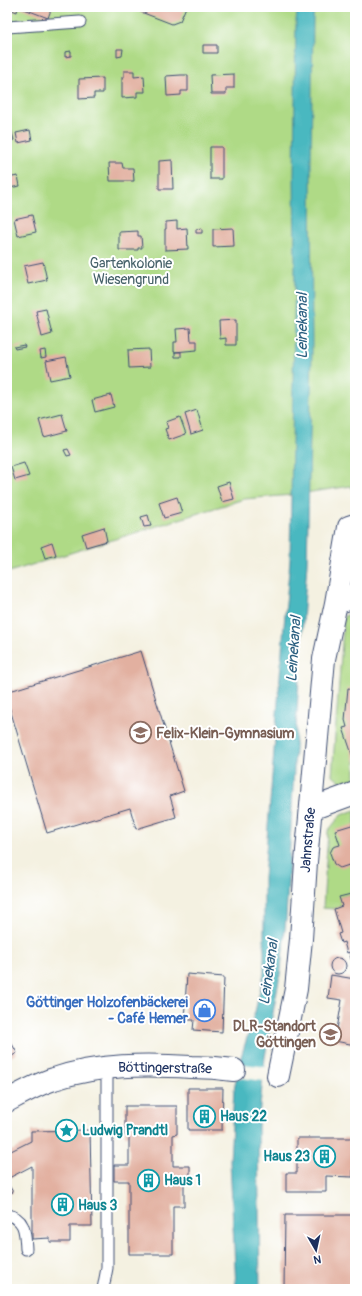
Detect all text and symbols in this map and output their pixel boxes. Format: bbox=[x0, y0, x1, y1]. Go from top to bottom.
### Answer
park label: Gartenkolonie Wiesengrund bbox=[90, 255, 172, 288]
water label: Leinekanal bbox=[293, 292, 312, 359]
water label: Leinekanal bbox=[282, 614, 306, 683]
school or university icon: Felix-Klein-Gymnasium bbox=[128, 720, 154, 746]
place label: Felix-Klein-Gymnasium bbox=[156, 725, 295, 742]
street label: Jahnstraße bbox=[297, 807, 319, 873]
water label: Leinekanal bbox=[255, 937, 283, 1006]
place label: Göttinger Holzofenbäckerei - Café Hemer bbox=[26, 994, 189, 1027]
shop icon: Göttinger Holzofenbäckerei - Café Hemer bbox=[191, 997, 217, 1023]
place label: DLR-Standort Göttingen bbox=[233, 1018, 316, 1051]
school or university icon: DLR-Standort Göttingen bbox=[318, 1021, 344, 1047]
street label: Böttingerstraße bbox=[118, 1059, 212, 1077]
building icon: Haus 22 bbox=[192, 1103, 218, 1129]
place label: Haus 22 bbox=[220, 1108, 267, 1125]
place icon: Ludwig Prandtl bbox=[53, 1117, 79, 1143]
place label: Ludwig Prandtl bbox=[82, 1122, 168, 1139]
building icon: Haus 23 bbox=[312, 1143, 338, 1169]
place label: Haus 23 bbox=[263, 1148, 310, 1165]
building icon: Haus 1 bbox=[136, 1167, 162, 1193]
place label: Haus 1 bbox=[164, 1172, 201, 1189]
building icon: Haus 3 bbox=[49, 1192, 75, 1218]
place label: Haus 3 bbox=[78, 1197, 117, 1214]
north arrow bbox=[296, 1230, 336, 1270]
text: N bbox=[312, 1252, 322, 1266]

